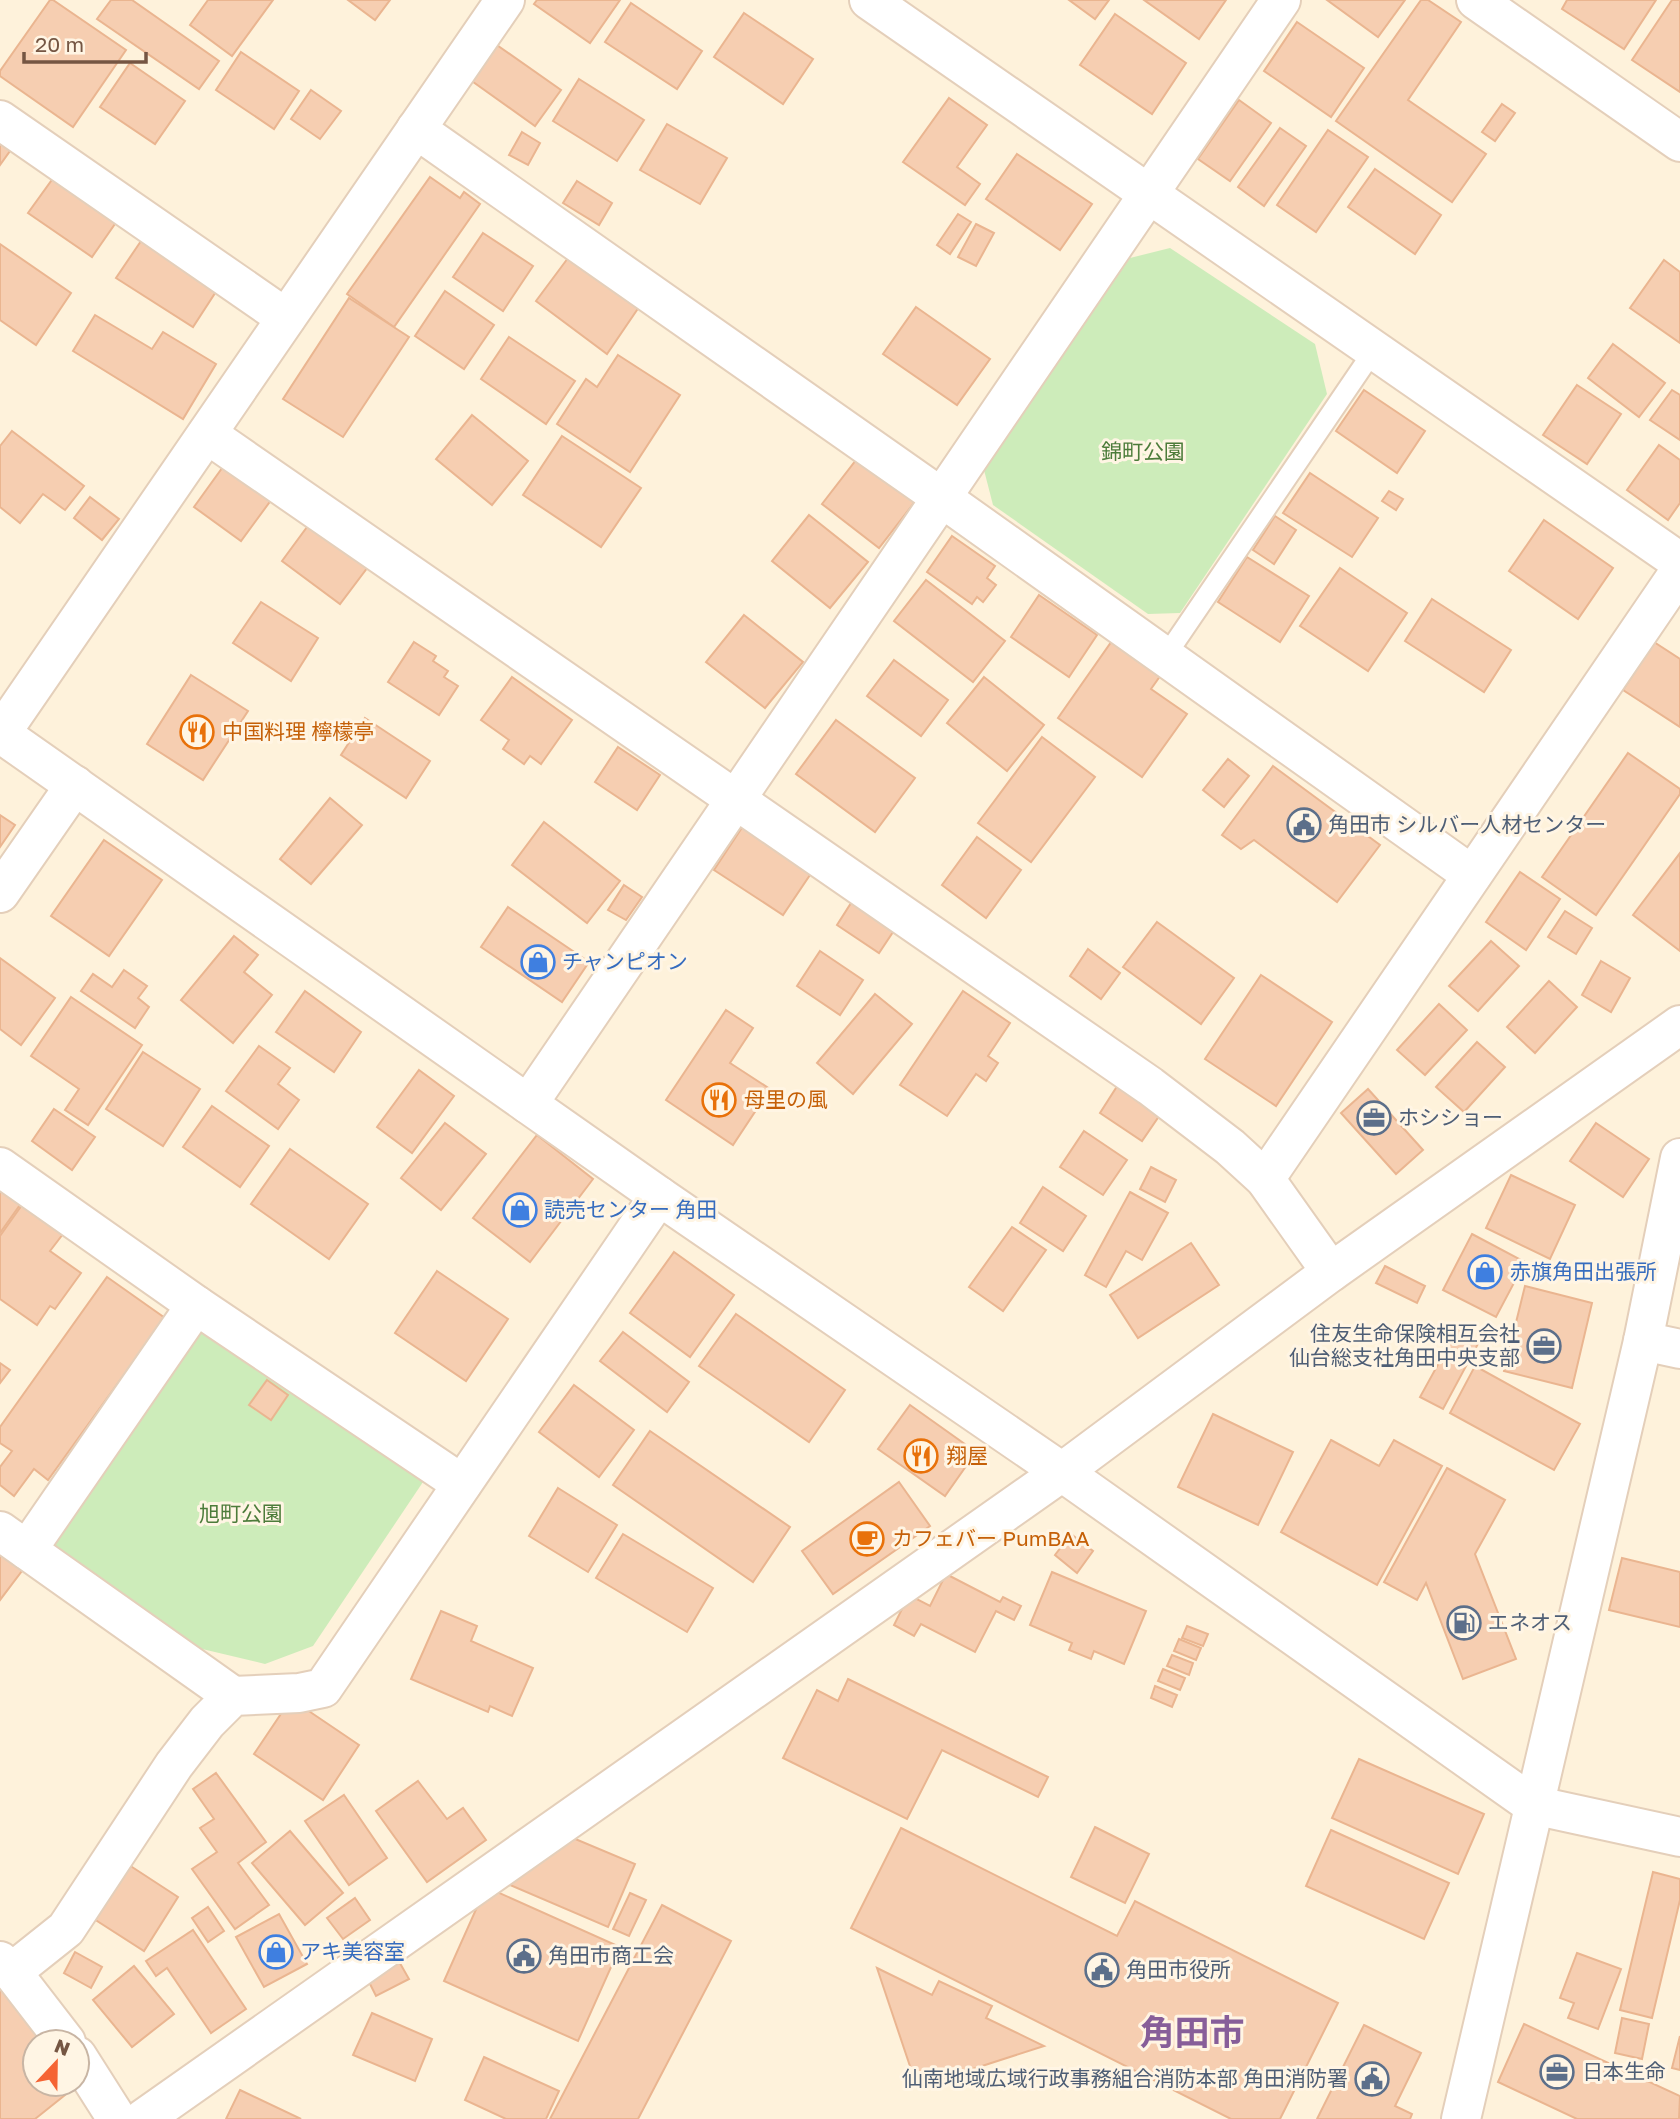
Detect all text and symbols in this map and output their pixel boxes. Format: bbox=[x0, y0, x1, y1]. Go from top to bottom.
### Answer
scale bar bbox=[24, 21, 147, 65]
text: 20 m bbox=[35, 31, 84, 57]
park label: 錦町公園 bbox=[1101, 438, 1185, 464]
restaurant icon: 中国料理 檸檬亭 bbox=[178, 713, 216, 751]
place label: 中国料理 檸檬亭 bbox=[222, 718, 374, 744]
public building icon: 角田市 シルバー人材センター bbox=[1285, 806, 1323, 844]
place label: 角田市 シルバー人材センター bbox=[1328, 811, 1606, 837]
shop icon: チャンピオン bbox=[519, 943, 557, 981]
place label: チャンピオン bbox=[562, 948, 688, 974]
restaurant icon: 母里の風 bbox=[700, 1081, 738, 1119]
place label: 母里の風 bbox=[744, 1086, 828, 1112]
office icon: ホシショー bbox=[1355, 1099, 1393, 1137]
place label: ホシショー bbox=[1398, 1104, 1503, 1130]
shop icon: 読売センター 角田 bbox=[501, 1191, 539, 1229]
place label: 読売センター 角田 bbox=[544, 1196, 717, 1222]
shop icon: 赤旗角田出張所 bbox=[1466, 1253, 1504, 1291]
place label: 赤旗角田出張所 bbox=[1510, 1258, 1657, 1284]
place label: 住友生命保険相互会社 仙台総支社角田中央支部 bbox=[1289, 1320, 1520, 1370]
office icon: 住友生命保険相互会社 仙台総支社角田中央支部 bbox=[1525, 1327, 1563, 1365]
restaurant icon: 翔屋 bbox=[902, 1437, 940, 1475]
place label: 翔屋 bbox=[946, 1442, 988, 1468]
park label: 旭町公園 bbox=[199, 1500, 283, 1526]
cafe icon: カフェバー PumBAA bbox=[848, 1520, 886, 1558]
place label: カフェバー PumBAA bbox=[892, 1525, 1090, 1551]
fuel station icon: エネオス bbox=[1445, 1604, 1483, 1642]
place label: エネオス bbox=[1488, 1609, 1572, 1635]
shop icon: アキ美容室 bbox=[257, 1933, 295, 1971]
public building icon: 角田市商工会 bbox=[505, 1937, 543, 1975]
place label: アキ美容室 bbox=[300, 1938, 405, 1964]
place label: 角田市商工会 bbox=[548, 1942, 674, 1968]
public building icon: 角田市役所 bbox=[1083, 1951, 1121, 1989]
place label: 角田市役所 bbox=[1126, 1956, 1231, 1982]
district label: 角田市 bbox=[1139, 2011, 1245, 2053]
north arrow bbox=[21, 2028, 91, 2098]
text: N bbox=[52, 2033, 74, 2060]
office icon: 日本生命 bbox=[1538, 2053, 1576, 2091]
place label: 日本生命 bbox=[1582, 2058, 1666, 2084]
public building icon: 仙南地域広域行政事務組合消防本部 角田消防署 bbox=[1353, 2060, 1391, 2098]
place label: 仙南地域広域行政事務組合消防本部 角田消防署 bbox=[902, 2065, 1348, 2091]

